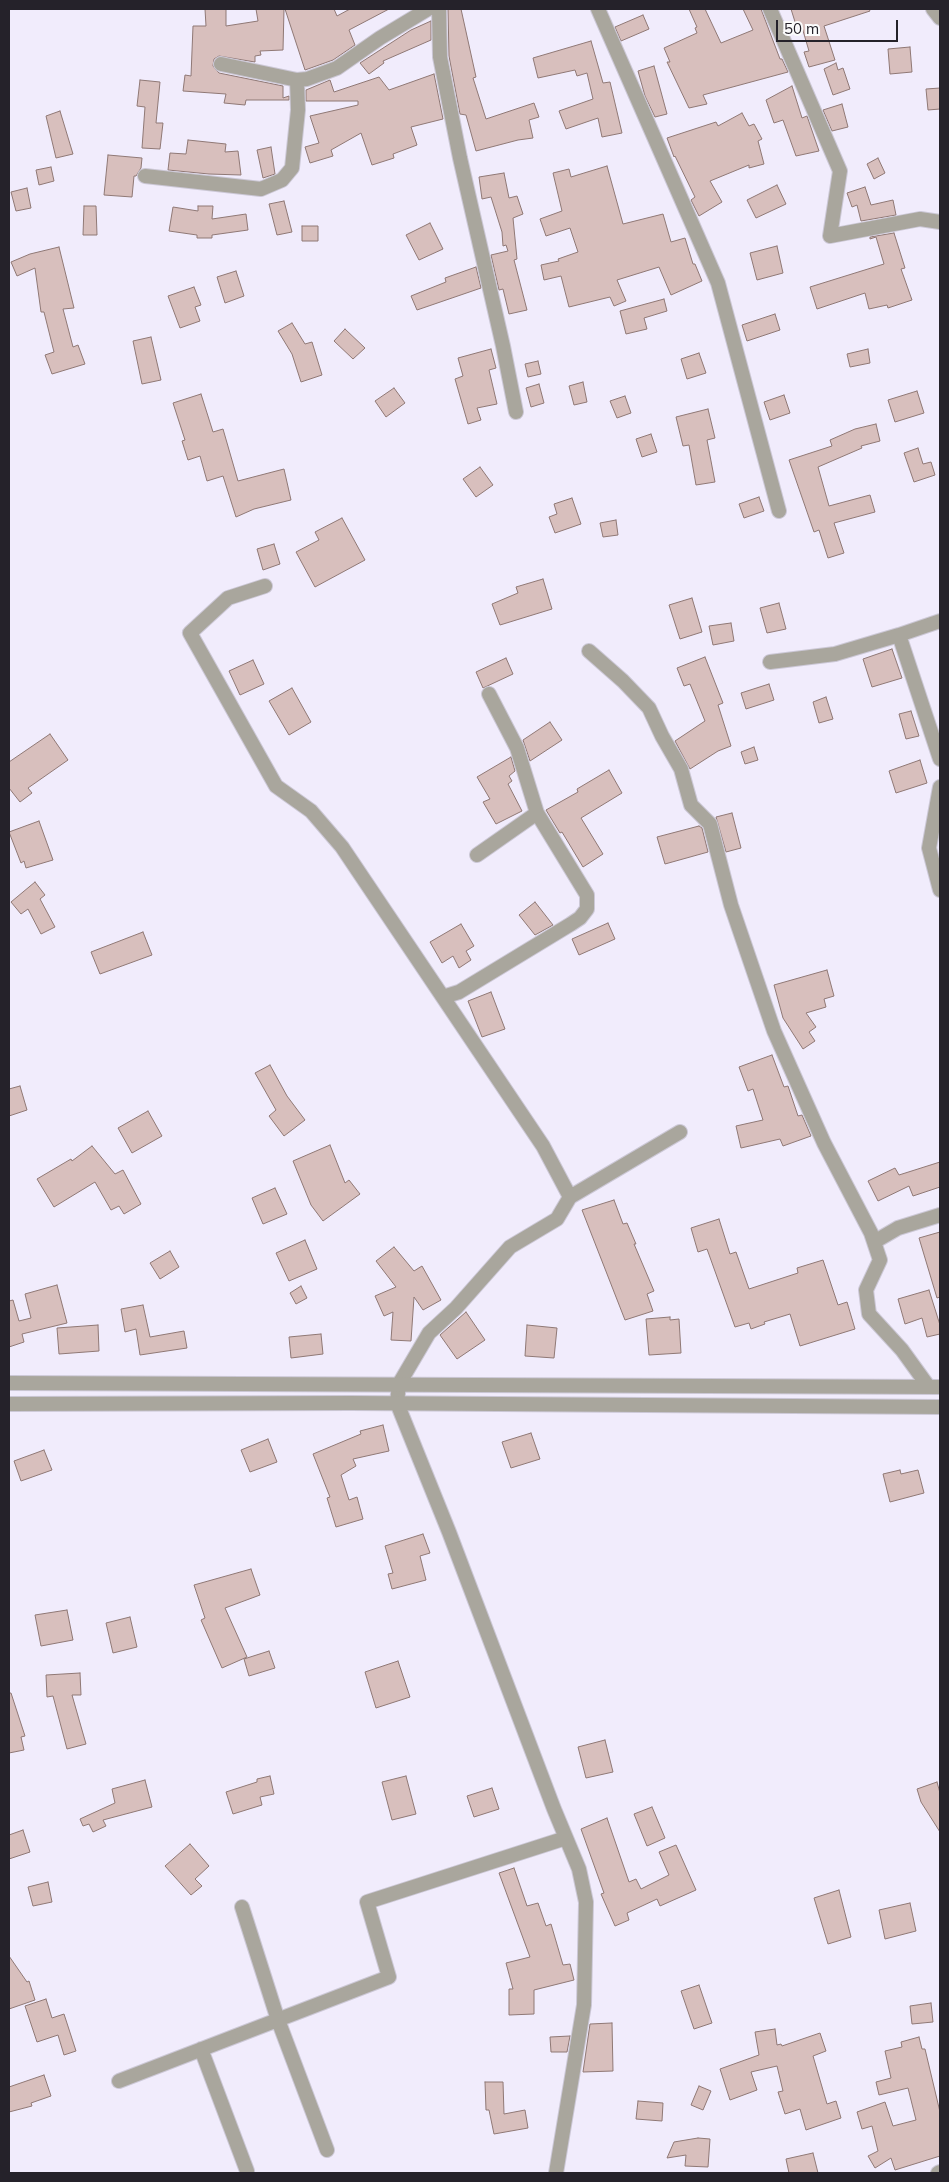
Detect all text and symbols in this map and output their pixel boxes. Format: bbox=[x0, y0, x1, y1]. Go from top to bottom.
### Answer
scale bar bbox=[779, 10, 902, 42]
text: 50 m bbox=[784, 19, 819, 38]

